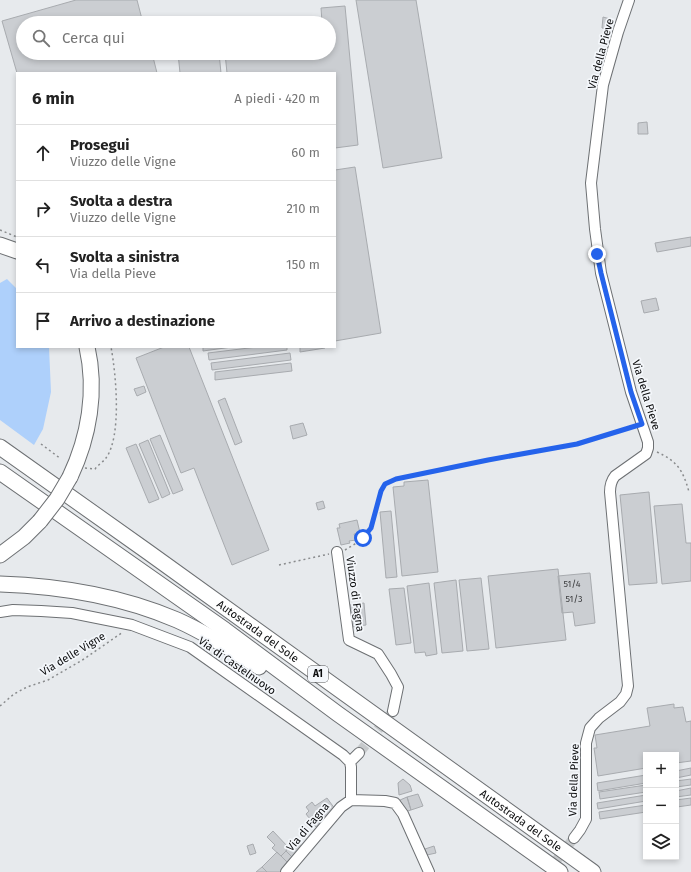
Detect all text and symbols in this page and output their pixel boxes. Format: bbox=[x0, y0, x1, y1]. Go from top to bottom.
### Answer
search box bbox=[16, 16, 336, 60]
street label: Via della Pieve bbox=[585, 17, 617, 91]
icon: search bbox=[30, 27, 52, 49]
text: Cerca qui bbox=[62, 29, 125, 47]
text: 6 min bbox=[32, 88, 75, 109]
text: A piedi · 420 m bbox=[234, 91, 320, 106]
text: Prosegui bbox=[70, 136, 129, 154]
icon: ahead bbox=[32, 142, 54, 164]
text: 60 m bbox=[291, 145, 320, 160]
text: Viuzzo delle Vigne bbox=[70, 154, 176, 169]
text: Svolta a destra bbox=[70, 192, 172, 210]
icon: right bbox=[32, 198, 54, 220]
text: 210 m bbox=[286, 201, 320, 216]
text: Viuzzo delle Vigne bbox=[70, 210, 176, 225]
route end bbox=[588, 245, 606, 263]
text: Svolta a sinistra bbox=[70, 248, 180, 266]
icon: left bbox=[32, 254, 54, 276]
text: 150 m bbox=[286, 257, 320, 272]
text: Via della Pieve bbox=[70, 266, 156, 281]
icon: arrive bbox=[32, 310, 54, 332]
text: Arrivo a destinazione bbox=[70, 312, 215, 330]
street label: Via della Pieve bbox=[629, 358, 663, 432]
route start bbox=[354, 529, 372, 547]
street label: Viuzzo di Fagna bbox=[343, 556, 367, 632]
house number: 51/4 bbox=[564, 579, 581, 589]
house number: 51/3 bbox=[566, 594, 582, 604]
street label: Autostrada del Sole bbox=[215, 597, 302, 665]
street label: Via delle Vigne bbox=[38, 630, 108, 678]
street label: Via di Castelnuovo bbox=[196, 634, 278, 698]
road number: A1 bbox=[308, 666, 328, 682]
street label: Via della Pieve bbox=[566, 743, 582, 817]
map controls bbox=[643, 752, 679, 860]
button: + bbox=[643, 752, 679, 788]
street label: Autostrada del Sole bbox=[478, 786, 565, 854]
button: − bbox=[643, 788, 679, 824]
street label: Via di Fagna bbox=[284, 800, 332, 854]
button: layers bbox=[643, 824, 679, 860]

